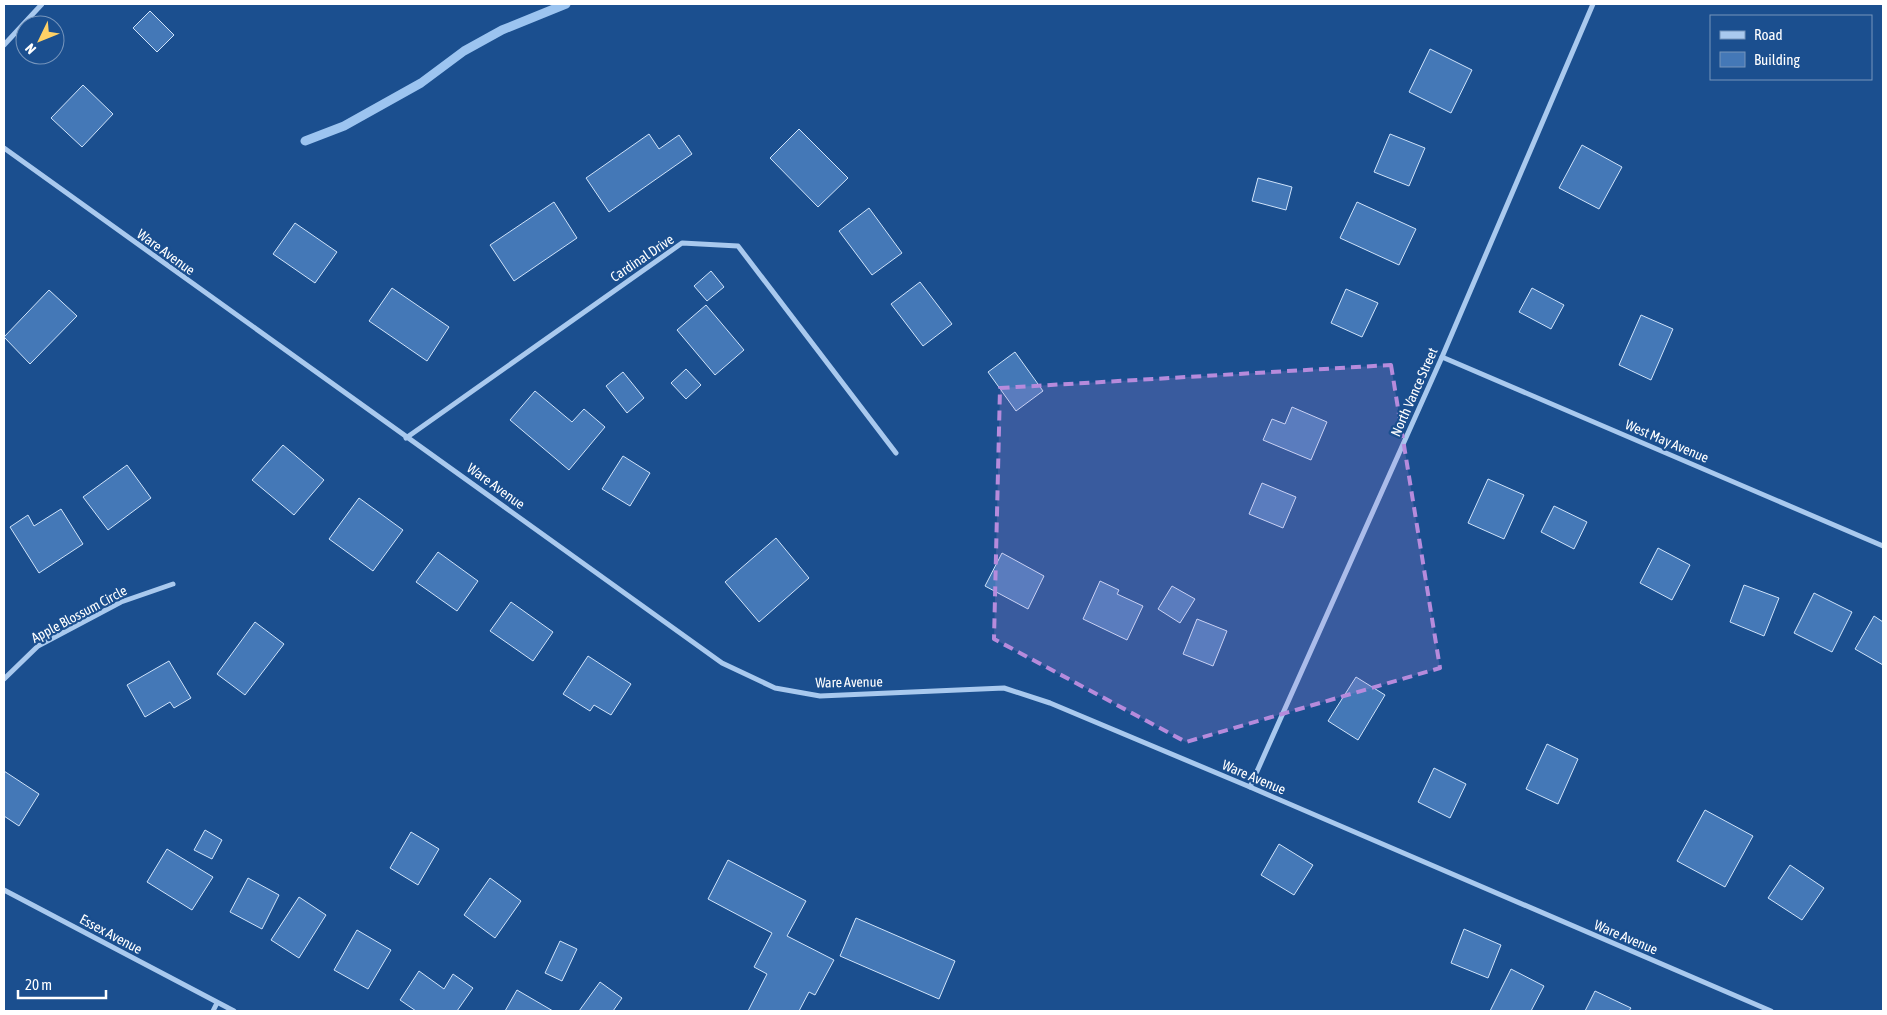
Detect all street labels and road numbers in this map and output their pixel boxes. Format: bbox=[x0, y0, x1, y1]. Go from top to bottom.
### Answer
street label: Ware Avenue bbox=[134, 226, 198, 278]
street label: Cardinal Drive bbox=[607, 231, 677, 285]
street label: North Vance Street bbox=[1387, 345, 1441, 439]
street label: West May Avenue bbox=[1623, 416, 1711, 466]
street label: Ware Avenue bbox=[464, 460, 528, 512]
street label: Apple Blossum Circle bbox=[28, 582, 130, 646]
street label: Ware Avenue bbox=[815, 673, 883, 691]
street label: Ware Avenue bbox=[1220, 756, 1288, 798]
street label: Essex Avenue bbox=[77, 911, 145, 957]
street label: Ware Avenue bbox=[1592, 916, 1660, 958]

